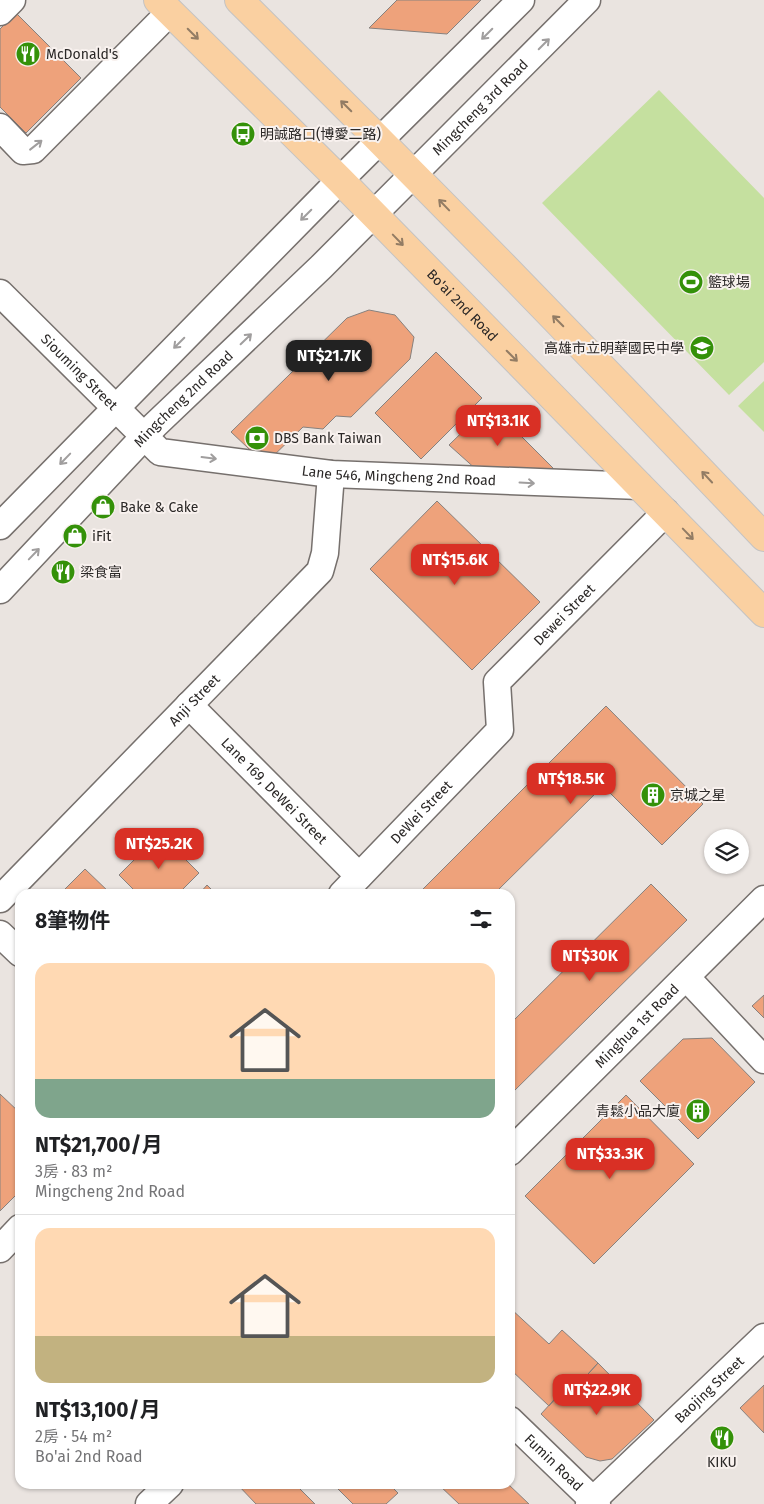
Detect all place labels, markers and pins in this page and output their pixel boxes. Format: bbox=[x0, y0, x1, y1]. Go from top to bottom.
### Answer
restaurant icon: McDonald's bbox=[15, 41, 41, 67]
place label: McDonald's bbox=[46, 46, 119, 63]
bus stop icon: 明誠路口(博愛二路) bbox=[230, 121, 256, 147]
place label: 明誠路口(博愛二路) bbox=[260, 126, 381, 143]
sports icon: 籃球場 bbox=[678, 269, 704, 295]
place label: 籃球場 bbox=[708, 274, 750, 291]
school or university icon: 高雄市立明華國民中學 bbox=[689, 335, 715, 361]
pin: NT$21.7K bbox=[277, 340, 381, 382]
place label: 高雄市立明華國民中學 bbox=[544, 340, 684, 357]
pin: NT$13.1K bbox=[446, 404, 550, 447]
bank icon: DBS Bank Taiwan bbox=[244, 425, 270, 451]
place label: DBS Bank Taiwan bbox=[274, 430, 382, 447]
shop icon: Bake & Cake bbox=[90, 494, 116, 520]
place label: Bake & Cake bbox=[120, 499, 198, 516]
shop icon: iFit bbox=[62, 523, 88, 549]
place label: iFit bbox=[92, 528, 112, 545]
pin: NT$15.6K bbox=[403, 544, 507, 586]
restaurant icon: 梁食富 bbox=[50, 559, 76, 585]
place label: 梁食富 bbox=[80, 564, 122, 581]
pin: NT$18.5K bbox=[519, 762, 623, 805]
building icon: 京城之星 bbox=[640, 782, 666, 808]
place label: 京城之星 bbox=[670, 787, 726, 804]
pin: NT$25.2K bbox=[107, 828, 211, 870]
pin: NT$30K bbox=[549, 940, 631, 982]
building icon: 青鬆小品大廈 bbox=[685, 1098, 711, 1124]
place label: 青鬆小品大廈 bbox=[596, 1103, 680, 1120]
pin: NT$33.3K bbox=[558, 1138, 662, 1180]
pin: NT$22.9K bbox=[545, 1374, 649, 1416]
restaurant icon: KIKU bbox=[709, 1425, 735, 1451]
place label: KIKU bbox=[707, 1454, 737, 1471]

